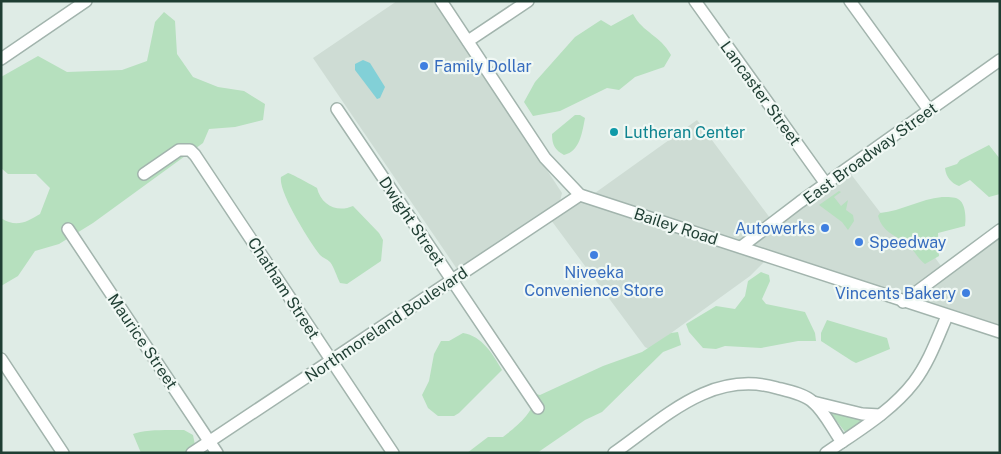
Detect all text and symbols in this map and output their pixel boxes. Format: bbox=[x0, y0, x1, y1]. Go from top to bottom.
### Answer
street label: Lancaster Street bbox=[716, 37, 805, 149]
place label: Family Dollar bbox=[434, 57, 532, 76]
marker: Family Dollar bbox=[418, 60, 430, 72]
street label: East Broadway Street bbox=[800, 98, 941, 208]
place label: Lutheran Center bbox=[624, 123, 745, 142]
marker: Lutheran Center bbox=[608, 126, 620, 138]
street label: Dwight Street bbox=[375, 173, 448, 269]
street label: Bailey Road bbox=[631, 204, 720, 249]
place label: Autowerks bbox=[735, 219, 815, 238]
marker: Autowerks bbox=[819, 222, 831, 234]
place label: Speedway bbox=[869, 233, 947, 252]
street label: Chatham Street bbox=[244, 234, 324, 343]
marker: Speedway bbox=[853, 236, 865, 248]
marker: Niveeka Convenience Store bbox=[588, 249, 600, 261]
street label: Northmoreland Boulevard bbox=[301, 263, 471, 386]
place label: Niveeka Convenience Store bbox=[524, 263, 664, 300]
place label: Vincents Bakery bbox=[835, 284, 956, 303]
marker: Vincents Bakery bbox=[960, 287, 972, 299]
street label: Maurice Street bbox=[104, 290, 181, 393]

